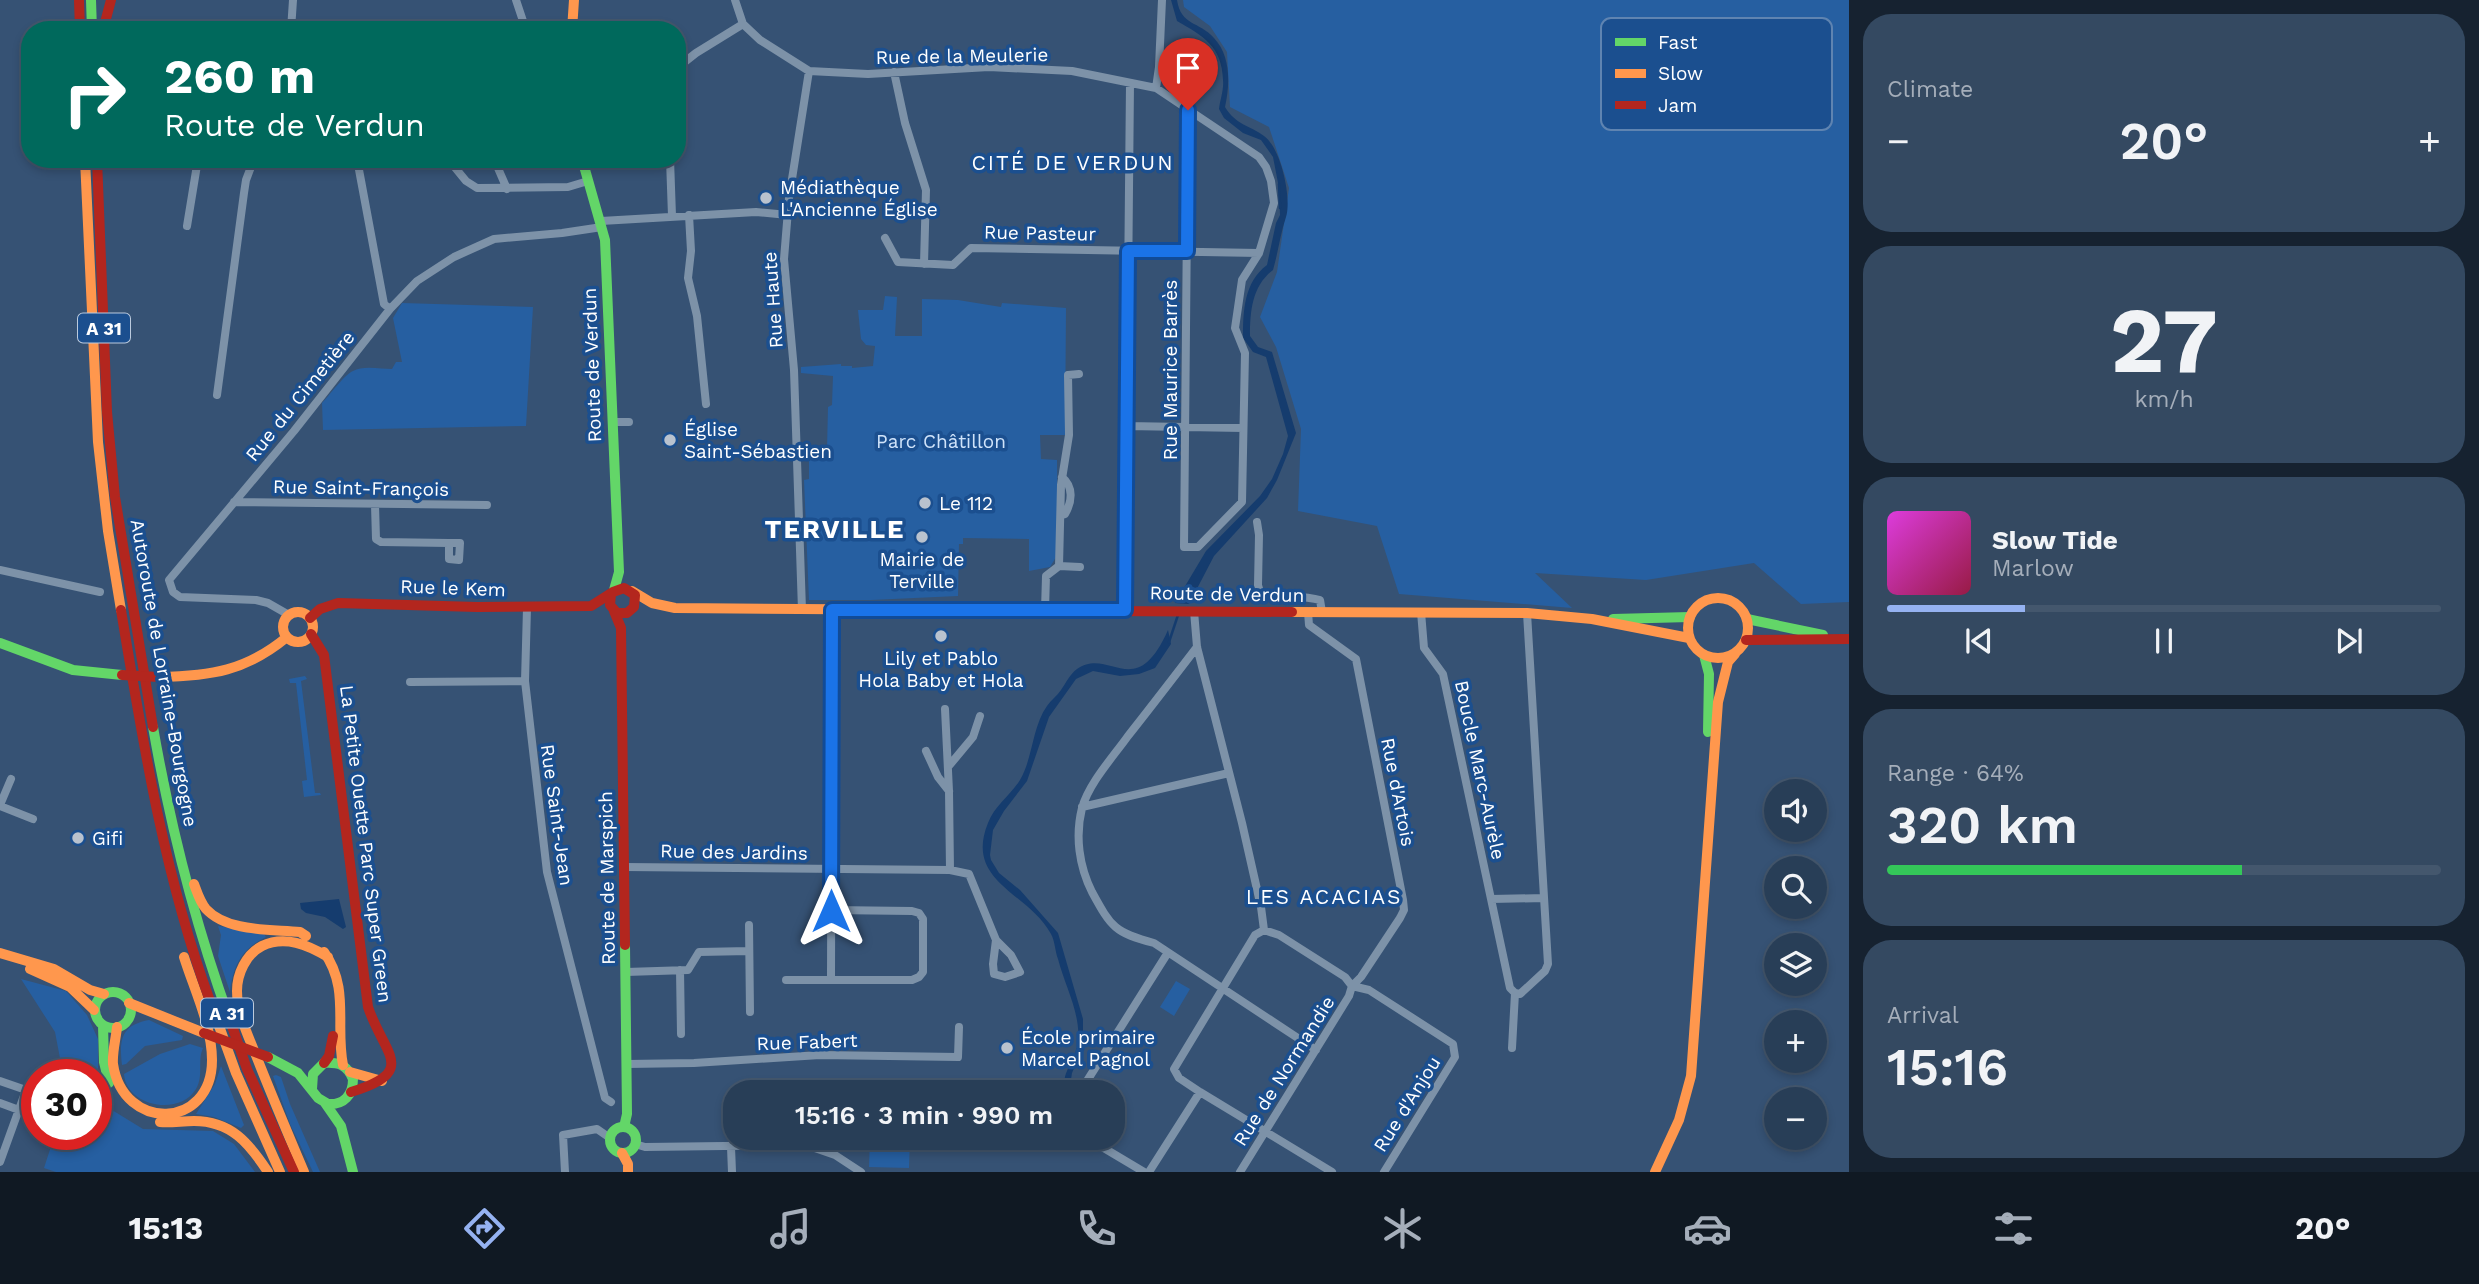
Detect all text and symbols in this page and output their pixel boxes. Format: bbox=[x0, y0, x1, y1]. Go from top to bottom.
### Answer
legend bbox=[1601, 18, 1832, 130]
text: Fast bbox=[1658, 31, 1697, 54]
pin bbox=[1158, 38, 1218, 110]
street label: Rue de la Meulerie bbox=[875, 43, 1049, 69]
text: 260 m bbox=[164, 47, 315, 105]
icon: right bbox=[49, 49, 140, 140]
icon: arrive bbox=[1169, 49, 1207, 87]
text: Slow bbox=[1658, 62, 1703, 85]
text: Climate bbox=[1887, 76, 1973, 103]
text: Jam bbox=[1658, 94, 1697, 117]
text: Route de Verdun bbox=[164, 106, 425, 144]
text: 20° bbox=[2120, 111, 2208, 172]
text: − bbox=[1887, 119, 1910, 163]
text: + bbox=[2418, 119, 2441, 163]
district label: CITÉ DE VERDUN bbox=[971, 150, 1175, 175]
place label: Médiathèque L'Ancienne Église bbox=[780, 176, 938, 221]
marker: Médiathèque L'Ancienne Église bbox=[758, 190, 774, 206]
street label: Rue Pasteur bbox=[984, 221, 1097, 245]
street label: Rue Haute bbox=[758, 251, 788, 349]
street label: Rue Maurice Barrès bbox=[1159, 280, 1182, 460]
street label: Route de Verdun bbox=[578, 287, 606, 443]
text: 27 bbox=[2110, 287, 2218, 394]
road number: A 31 bbox=[78, 314, 130, 342]
street label: Rue du Cimetière bbox=[240, 326, 360, 466]
text: km/h bbox=[2134, 386, 2194, 413]
place label: Église Saint-Sébastien bbox=[684, 418, 832, 463]
park label: Parc Châtillon bbox=[876, 430, 1006, 453]
marker: Église Saint-Sébastien bbox=[662, 432, 678, 448]
street label: Rue Saint-François bbox=[273, 475, 449, 501]
place label: Le 112 bbox=[939, 492, 993, 515]
marker: Le 112 bbox=[917, 495, 933, 511]
district label: TERVILLE bbox=[765, 514, 905, 544]
street label: Autoroute de Lorraine-Bourgogne bbox=[126, 517, 202, 829]
text: Slow Tide bbox=[1992, 525, 2118, 555]
marker: Mairie de Terville bbox=[914, 529, 930, 545]
place label: Mairie de Terville bbox=[879, 548, 965, 593]
text: Marlow bbox=[1992, 555, 2074, 582]
street label: Rue le Kem bbox=[400, 575, 506, 601]
street label: Route de Verdun bbox=[1149, 581, 1305, 607]
icon: previous bbox=[1960, 622, 1998, 660]
icon: pause bbox=[2145, 622, 2183, 660]
icon: next bbox=[2330, 622, 2368, 660]
marker: Lily et Pablo Hola Baby et Hola bbox=[933, 628, 949, 644]
place label: Lily et Pablo Hola Baby et Hola bbox=[858, 647, 1024, 692]
street label: Boucle Marc-Aurèle bbox=[1450, 678, 1510, 862]
street label: La Petite Ouette Parc Super Green bbox=[335, 684, 397, 1004]
street label: Rue d'Artois bbox=[1376, 736, 1420, 848]
street label: Rue Saint-Jean bbox=[536, 743, 578, 887]
text: Range · 64% bbox=[1887, 760, 2024, 787]
map controls bbox=[1764, 779, 1827, 1150]
button: sound bbox=[1764, 779, 1827, 842]
street label: Route de Marspich bbox=[594, 791, 620, 965]
text: 320 km bbox=[1887, 795, 2078, 856]
place label: Gifi bbox=[92, 827, 123, 850]
marker: Gifi bbox=[70, 830, 86, 846]
street label: Rue des Jardins bbox=[660, 839, 808, 865]
button: search bbox=[1764, 856, 1827, 919]
position arrow bbox=[794, 874, 868, 948]
district label: LES ACACIAS bbox=[1246, 884, 1402, 909]
button: layers bbox=[1764, 933, 1827, 996]
street label: Rue de Normandie bbox=[1229, 992, 1339, 1150]
road number: A 31 bbox=[201, 998, 253, 1028]
text: Arrival bbox=[1887, 1002, 1959, 1029]
button: + bbox=[1764, 1010, 1827, 1073]
place label: École primaire Marcel Pagnol bbox=[1021, 1026, 1155, 1071]
street label: Rue Fabert bbox=[756, 1029, 858, 1055]
text: 15:16 bbox=[1887, 1037, 2008, 1098]
marker: École primaire Marcel Pagnol bbox=[999, 1040, 1015, 1056]
street label: Rue d'Anjou bbox=[1368, 1052, 1446, 1156]
speed limit sign: 30 bbox=[21, 1059, 112, 1150]
button: − bbox=[1764, 1087, 1827, 1150]
text: 15:16 · 3 min · 990 m bbox=[795, 1100, 1053, 1130]
icon: directions bbox=[460, 1204, 509, 1253]
icon: music bbox=[766, 1204, 815, 1253]
icon: phone bbox=[1072, 1204, 1121, 1253]
icon: climate bbox=[1378, 1204, 1427, 1253]
icon: car bbox=[1683, 1204, 1732, 1253]
icon: filters bbox=[1989, 1204, 2038, 1253]
text: 15:13 bbox=[128, 1209, 203, 1247]
text: 20° bbox=[2295, 1209, 2351, 1247]

